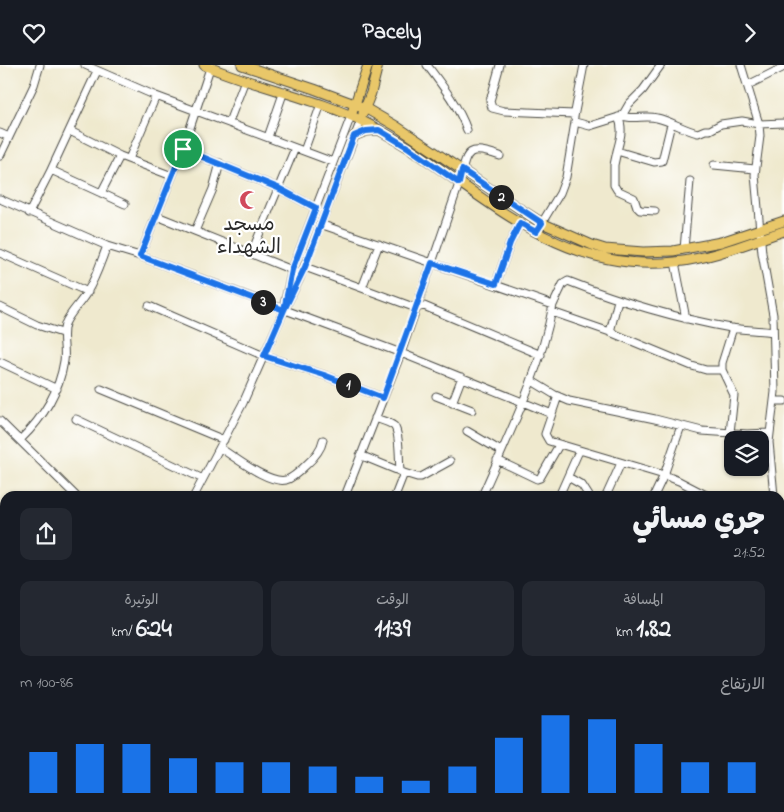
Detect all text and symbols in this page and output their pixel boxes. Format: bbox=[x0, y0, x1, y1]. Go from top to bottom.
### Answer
text: Pacely bbox=[363, 17, 421, 49]
icon: heart bbox=[20, 19, 48, 47]
icon: forward bbox=[736, 19, 764, 47]
pin bbox=[162, 128, 204, 170]
icon: arrive bbox=[169, 135, 197, 163]
pin: 2 bbox=[488, 185, 514, 209]
text: 2 bbox=[498, 187, 505, 208]
mosque icon: مسجد الشهداء bbox=[238, 189, 260, 211]
place label: مسجد الشهداء bbox=[217, 211, 281, 263]
pin: 3 bbox=[250, 289, 276, 315]
text: 3 bbox=[261, 292, 266, 313]
pin: 1 bbox=[336, 373, 360, 397]
text: 1 bbox=[346, 375, 351, 396]
map controls bbox=[724, 431, 769, 476]
button: layers bbox=[724, 431, 769, 476]
text: جري مسائي bbox=[632, 501, 765, 542]
button: share bbox=[20, 508, 72, 560]
text: 21:52 bbox=[733, 541, 765, 565]
text: الوتيرة bbox=[125, 590, 158, 611]
text: الوقت bbox=[376, 590, 409, 611]
text: المسافة bbox=[624, 590, 663, 611]
text: 6:24 bbox=[136, 612, 172, 648]
text: 11:39 bbox=[375, 612, 410, 648]
text: 1.82 bbox=[636, 612, 671, 648]
text: /km bbox=[111, 622, 136, 643]
text: km bbox=[616, 622, 636, 643]
text: 86–100 m bbox=[20, 671, 73, 695]
text: الارتفاع bbox=[720, 673, 765, 697]

